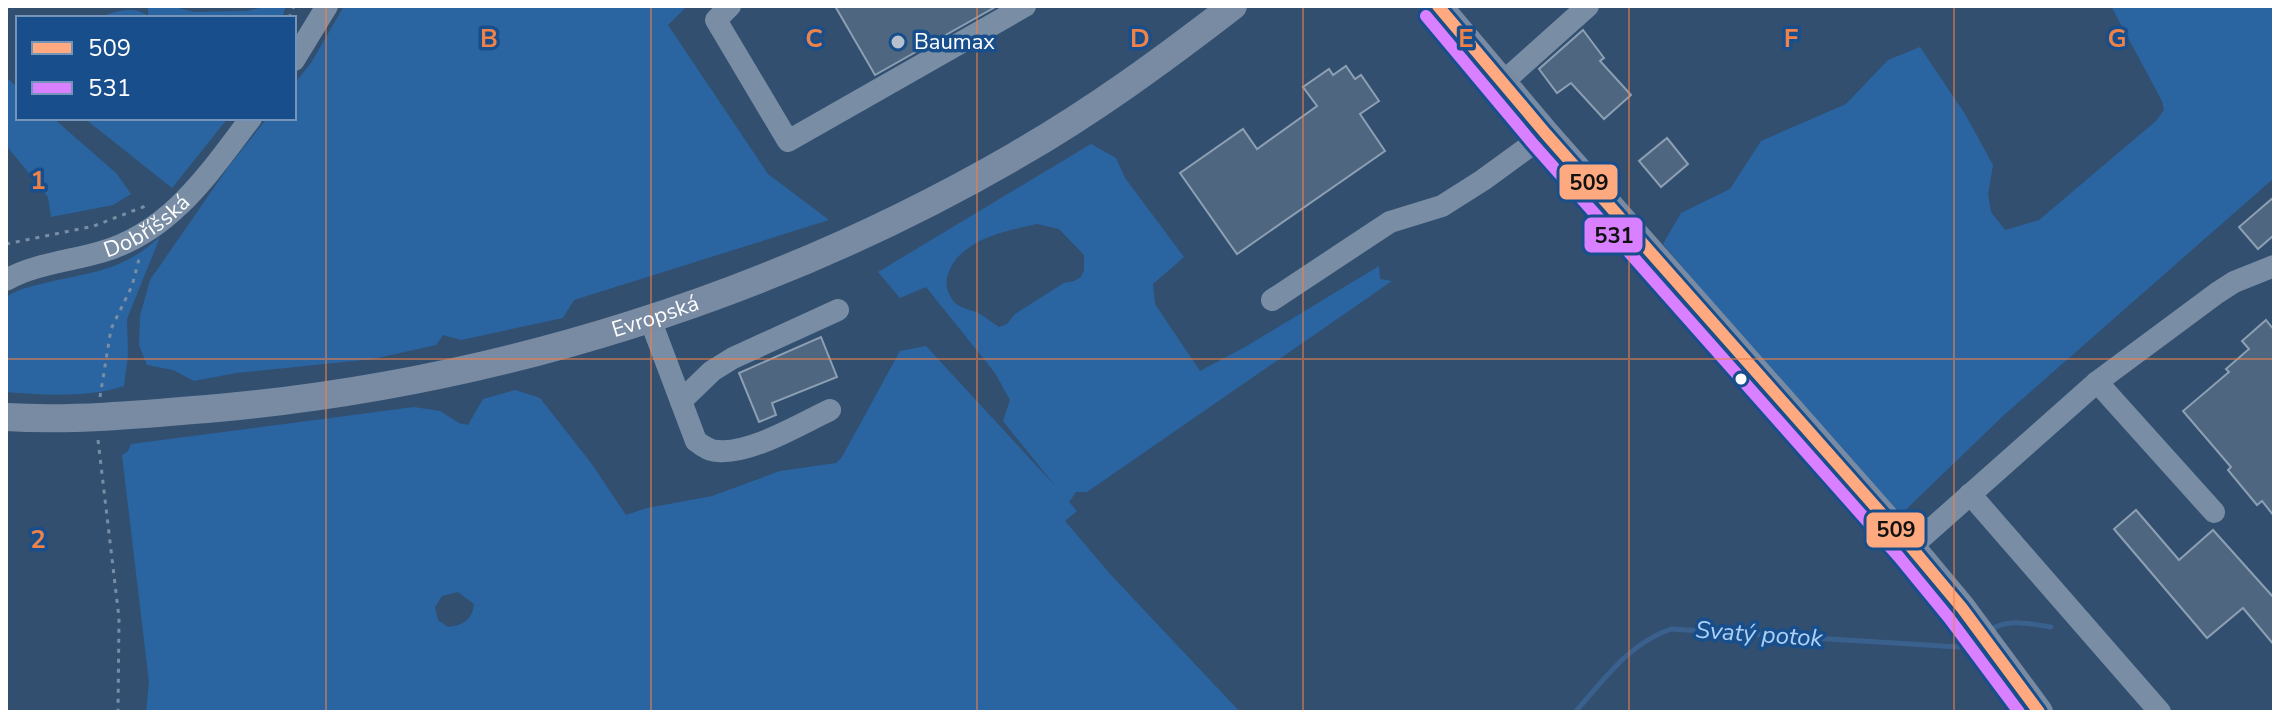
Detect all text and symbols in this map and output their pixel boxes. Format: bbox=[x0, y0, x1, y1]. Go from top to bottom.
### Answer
legend bbox=[16, 16, 296, 120]
text: B bbox=[480, 21, 498, 56]
text: C bbox=[805, 21, 823, 56]
text: D bbox=[1130, 21, 1150, 56]
text: E bbox=[1458, 21, 1474, 56]
text: F bbox=[1784, 21, 1798, 56]
text: G bbox=[2107, 21, 2127, 56]
place label: Baumax bbox=[914, 27, 995, 57]
text: 509 bbox=[88, 32, 131, 64]
marker: Baumax bbox=[889, 33, 907, 51]
text: 531 bbox=[88, 72, 131, 104]
text: 1 bbox=[30, 163, 46, 198]
line badge: 509 bbox=[1558, 163, 1619, 201]
text: 509 bbox=[1569, 168, 1609, 198]
street label: Dobříšská bbox=[99, 188, 197, 265]
line badge: 531 bbox=[1583, 216, 1644, 254]
text: 531 bbox=[1594, 221, 1634, 251]
street label: Evropská bbox=[608, 288, 703, 345]
unlabelled marker bbox=[1733, 371, 1749, 387]
line badge: 509 bbox=[1865, 511, 1926, 549]
text: 509 bbox=[1876, 515, 1916, 545]
text: 2 bbox=[30, 522, 46, 557]
water label: Svatý potok bbox=[1694, 614, 1825, 654]

